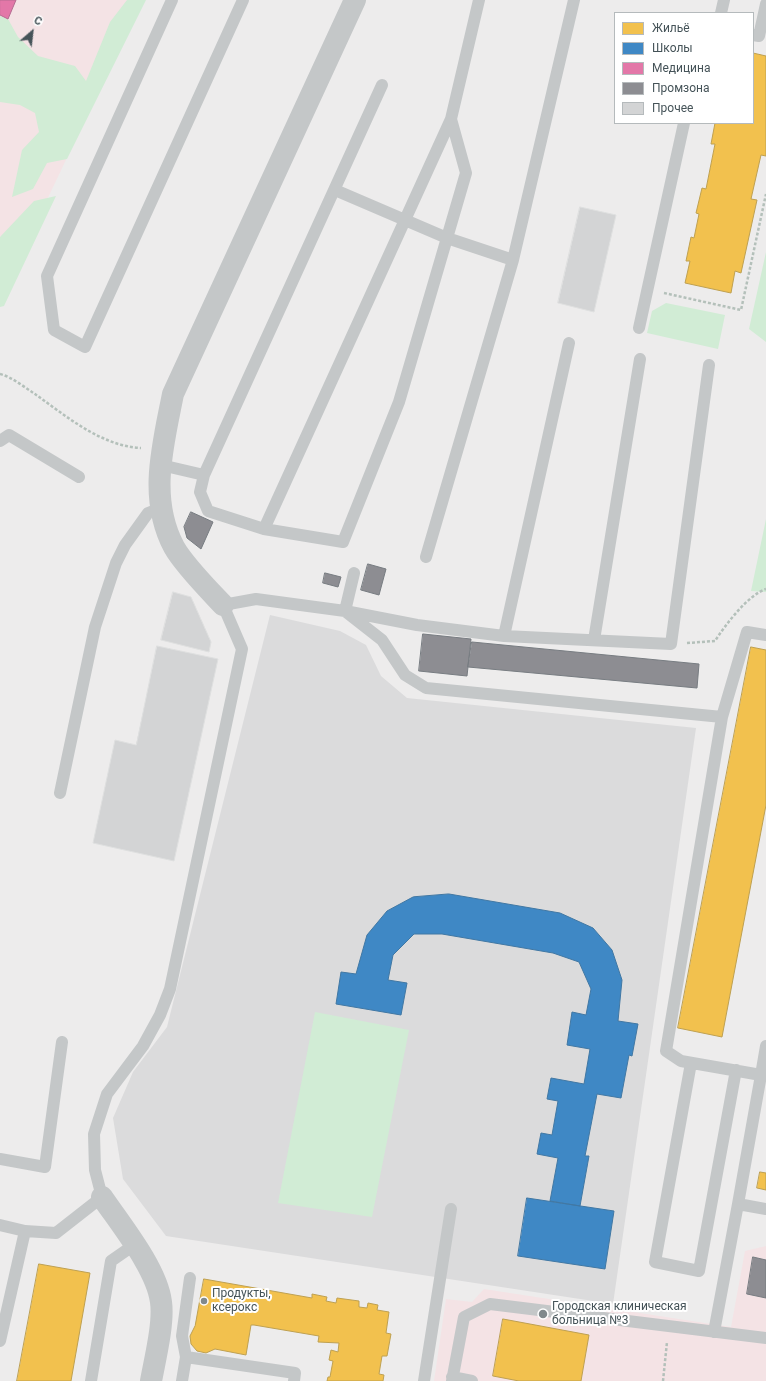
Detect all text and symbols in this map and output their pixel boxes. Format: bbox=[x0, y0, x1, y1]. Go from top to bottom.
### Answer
north arrow bbox=[12, 12, 52, 52]
legend bbox=[614, 12, 754, 124]
text: С bbox=[32, 14, 44, 28]
text: Жильё bbox=[652, 21, 690, 35]
text: Школы bbox=[652, 41, 693, 55]
text: Медицина bbox=[652, 61, 711, 75]
text: Промзона bbox=[652, 81, 709, 95]
text: Прочее bbox=[652, 101, 693, 115]
place label: Продукты, ксерокс bbox=[212, 1287, 271, 1315]
marker: Продукты, ксерокс bbox=[199, 1296, 209, 1306]
place label: Городская клиническая больница №3 bbox=[552, 1300, 687, 1328]
marker: Городская клиническая больница №3 bbox=[537, 1308, 549, 1320]

